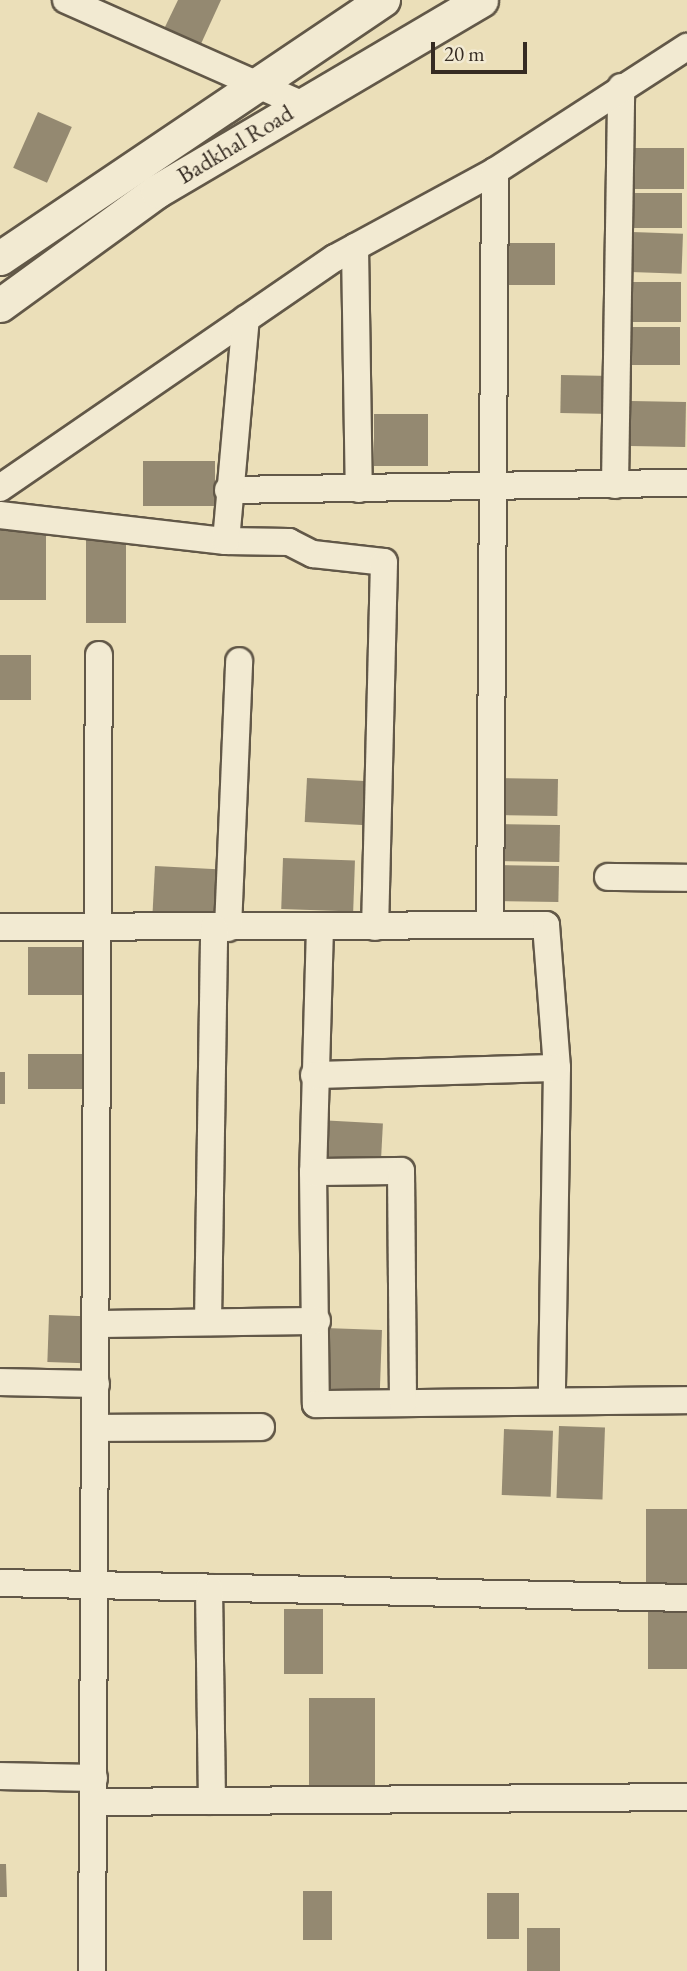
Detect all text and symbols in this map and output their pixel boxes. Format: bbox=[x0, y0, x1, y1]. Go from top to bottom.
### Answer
scale bar bbox=[435, 28, 531, 72]
text: 20 m bbox=[444, 40, 485, 67]
street label: Badkhal Road bbox=[172, 98, 298, 190]

